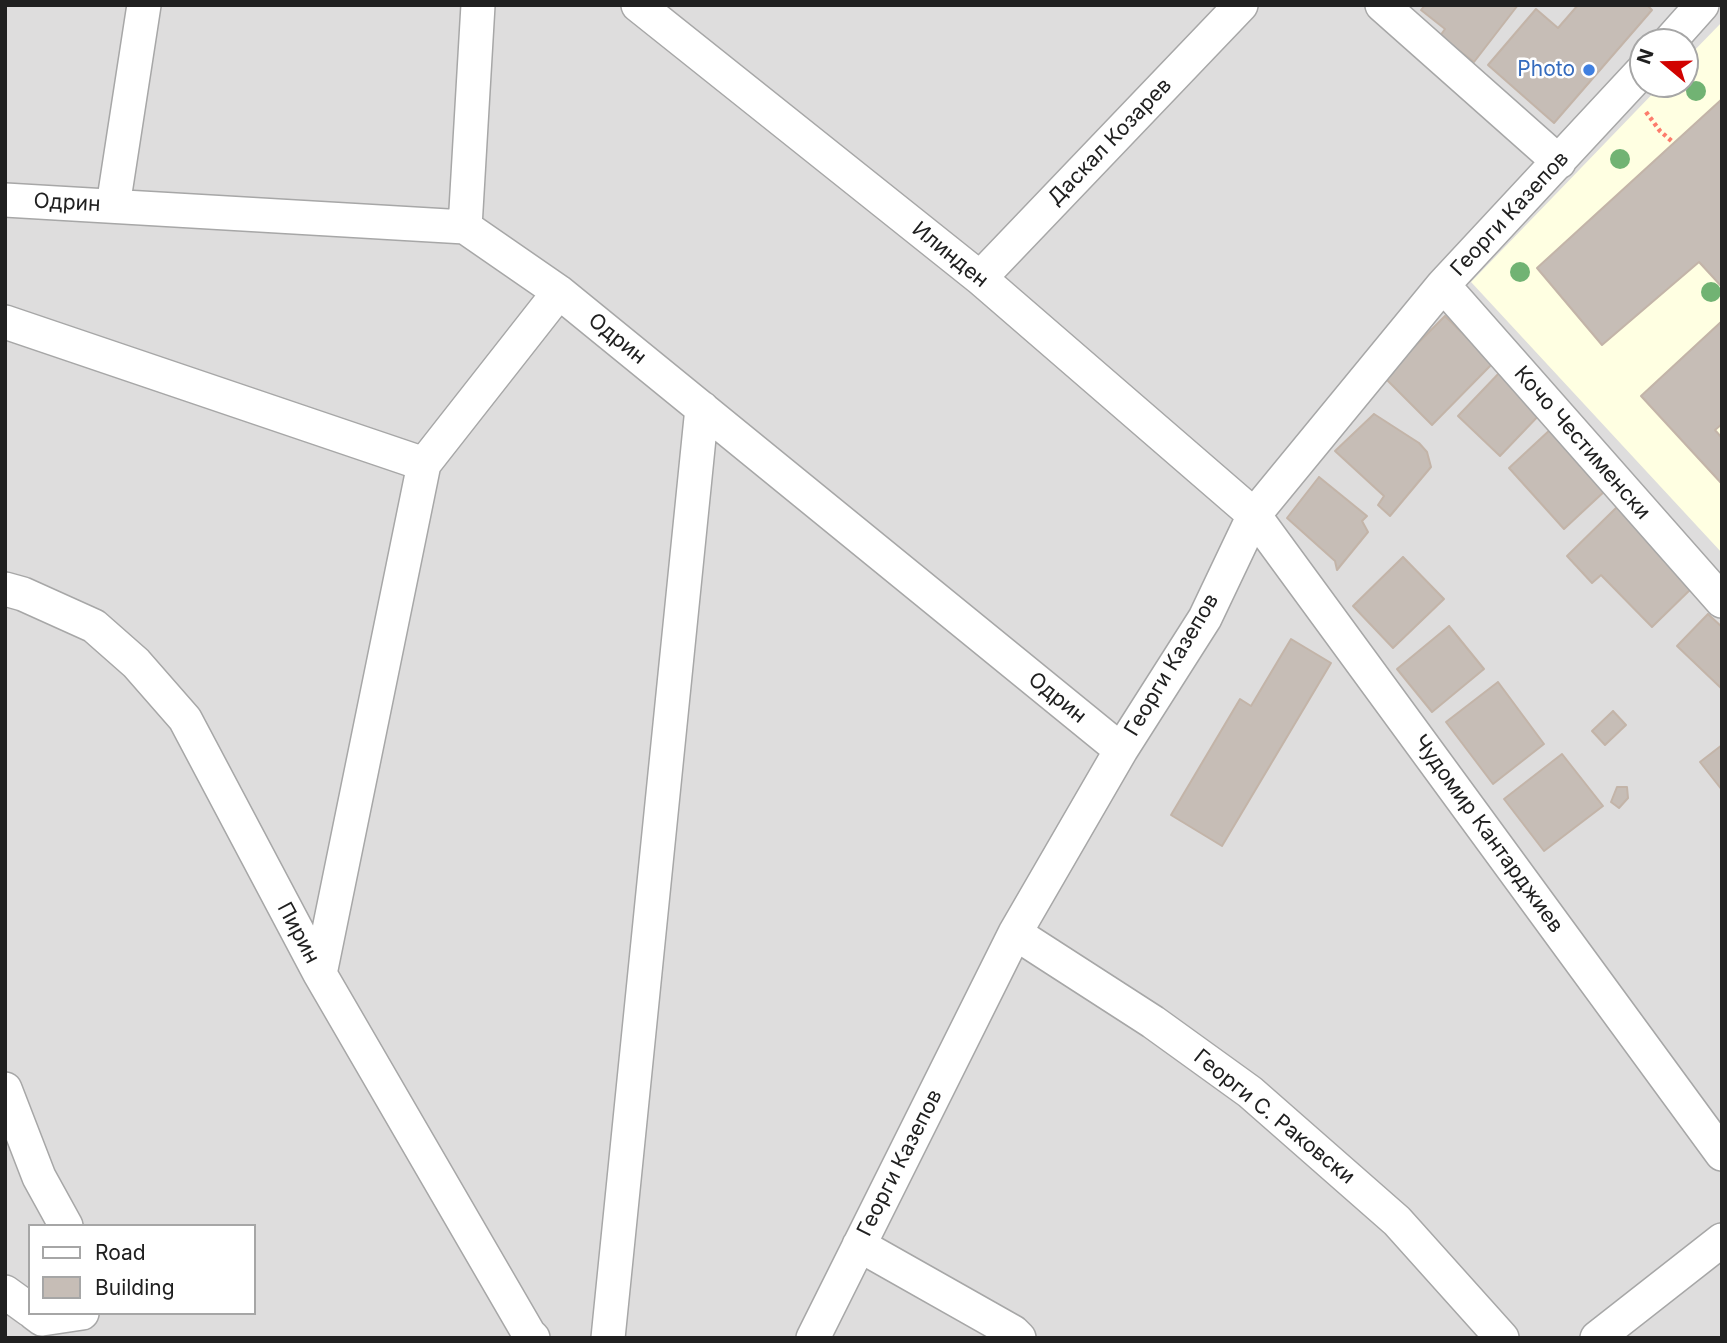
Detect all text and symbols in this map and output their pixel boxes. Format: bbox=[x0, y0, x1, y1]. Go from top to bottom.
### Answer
north arrow bbox=[1629, 28, 1699, 98]
text: N bbox=[1632, 46, 1659, 67]
place label: Photo bbox=[1517, 57, 1575, 83]
marker: Photo bbox=[1581, 62, 1597, 78]
street label: Даскал Козарев bbox=[1043, 73, 1177, 211]
street label: Георги Казепов bbox=[1446, 146, 1574, 282]
street label: Одрин bbox=[33, 189, 101, 217]
street label: Илинден bbox=[907, 217, 993, 293]
street label: Одрин bbox=[583, 308, 651, 370]
street label: Кочо Честименски bbox=[1509, 361, 1655, 525]
street label: Георги Казепов bbox=[1120, 589, 1224, 741]
street label: Одрин bbox=[1023, 667, 1091, 729]
street label: Чудомир Кантарджиев bbox=[1408, 730, 1568, 938]
street label: Пирин bbox=[271, 898, 325, 968]
street label: Георги С. Раковски bbox=[1188, 1044, 1360, 1190]
street label: Георги Казепов bbox=[852, 1085, 948, 1241]
legend bbox=[28, 1224, 256, 1315]
text: Road bbox=[95, 1240, 146, 1265]
text: Building bbox=[95, 1275, 175, 1300]

